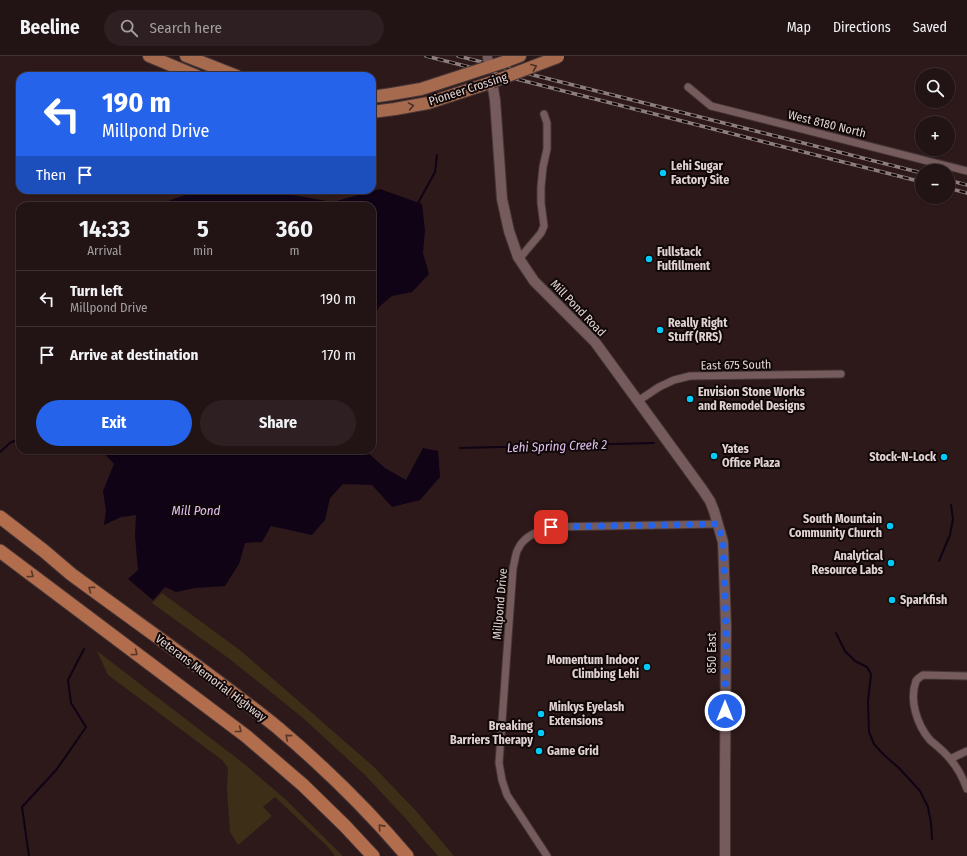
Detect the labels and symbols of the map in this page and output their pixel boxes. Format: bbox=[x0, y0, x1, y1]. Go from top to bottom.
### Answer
one-way arrow bbox=[530, 63, 537, 71]
street label: Pioneer Crossing bbox=[427, 70, 509, 108]
one-way arrow bbox=[407, 102, 414, 111]
street label: West 8180 North bbox=[786, 108, 868, 140]
place label: Lehi Sugar Factory Site bbox=[671, 159, 729, 187]
marker: Lehi Sugar Factory Site bbox=[658, 168, 668, 178]
place label: Fullstack Fulfillment bbox=[657, 245, 711, 273]
marker: Fullstack Fulfillment bbox=[644, 254, 654, 264]
street label: Mill Pond Road bbox=[547, 277, 609, 339]
place label: Really Right Stuff (RRS) bbox=[668, 316, 728, 344]
marker: Really Right Stuff (RRS) bbox=[655, 325, 665, 335]
street label: East 675 South bbox=[701, 357, 771, 373]
place label: Envision Stone Works and Remodel Designs bbox=[698, 385, 806, 413]
marker: Envision Stone Works and Remodel Designs bbox=[685, 394, 695, 404]
water label: Lehi Spring Creek 2 bbox=[507, 437, 608, 455]
place label: Yates Office Plaza bbox=[721, 442, 780, 470]
place label: Stock-N-Lock bbox=[869, 450, 937, 464]
marker: Yates Office Plaza bbox=[709, 451, 719, 461]
marker: Stock-N-Lock bbox=[939, 452, 949, 462]
water label: Mill Pond bbox=[171, 503, 221, 518]
pin bbox=[534, 510, 568, 544]
place label: South Mountain Community Church bbox=[789, 512, 882, 540]
marker: South Mountain Community Church bbox=[885, 521, 895, 531]
place label: Analytical Resource Labs bbox=[812, 549, 884, 577]
marker: Analytical Resource Labs bbox=[886, 558, 896, 568]
street label: Millpond Drive bbox=[490, 568, 510, 640]
one-way arrow bbox=[27, 570, 34, 577]
one-way arrow bbox=[89, 587, 96, 594]
place label: Sparkfish bbox=[900, 593, 947, 607]
marker: Sparkfish bbox=[887, 595, 897, 605]
street label: Veterans Memorial Highway bbox=[153, 632, 270, 725]
street label: 850 East bbox=[705, 632, 719, 673]
one-way arrow bbox=[131, 648, 138, 655]
place label: Momentum Indoor Climbing Lehi bbox=[547, 653, 640, 681]
marker: Momentum Indoor Climbing Lehi bbox=[642, 662, 652, 672]
position arrow bbox=[704, 690, 746, 732]
place label: Minkys Eyelash Extensions bbox=[549, 700, 624, 728]
marker: Minkys Eyelash Extensions bbox=[536, 709, 546, 719]
place label: Breaking Barriers Therapy bbox=[450, 719, 533, 747]
one-way arrow bbox=[235, 726, 242, 733]
marker: Breaking Barriers Therapy bbox=[536, 728, 546, 738]
one-way arrow bbox=[285, 734, 292, 741]
place label: Game Grid bbox=[547, 744, 599, 758]
marker: Game Grid bbox=[534, 746, 544, 756]
one-way arrow bbox=[379, 824, 386, 832]

